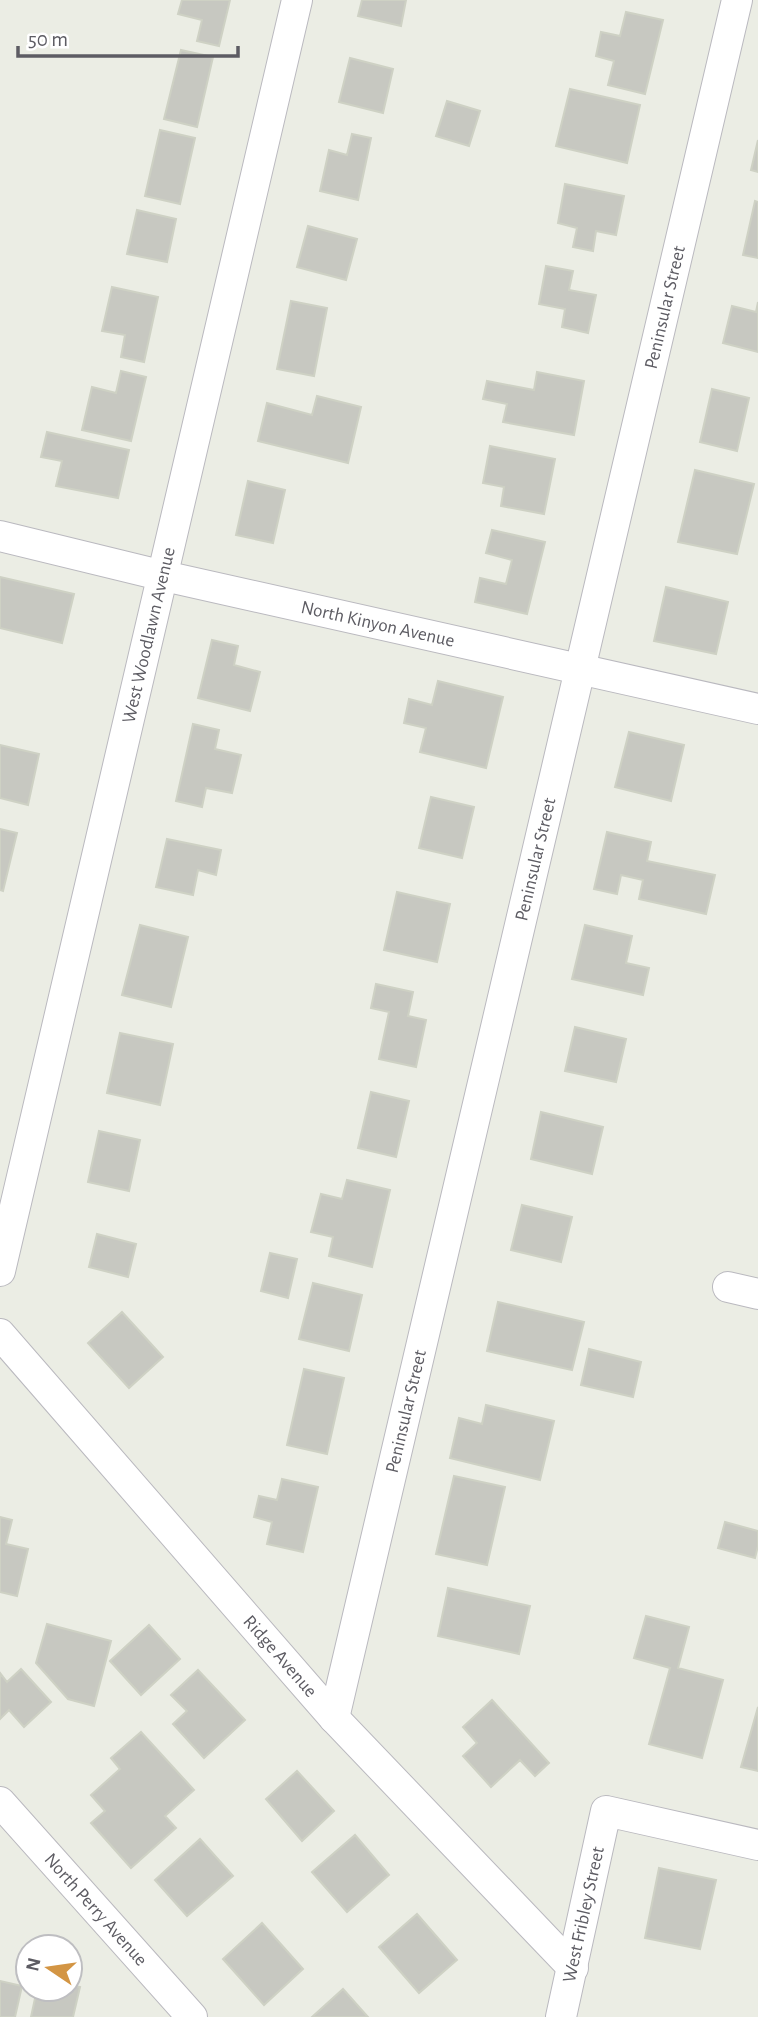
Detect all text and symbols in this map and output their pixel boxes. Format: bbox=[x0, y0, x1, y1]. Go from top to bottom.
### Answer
scale bar bbox=[18, 14, 238, 58]
text: 50 m bbox=[28, 29, 68, 50]
street label: Peninsular Street bbox=[641, 244, 689, 371]
street label: West Woodlawn Avenue bbox=[119, 545, 178, 725]
street label: North Kinyon Avenue bbox=[299, 597, 456, 650]
street label: Peninsular Street bbox=[512, 796, 559, 923]
street label: Peninsular Street bbox=[382, 1348, 430, 1475]
street label: Ridge Avenue bbox=[240, 1612, 321, 1701]
street label: West Fribley Street bbox=[559, 1845, 607, 1984]
street label: North Perry Avenue bbox=[41, 1849, 151, 1969]
north arrow bbox=[14, 1933, 84, 2003]
text: N bbox=[23, 1956, 45, 1973]

